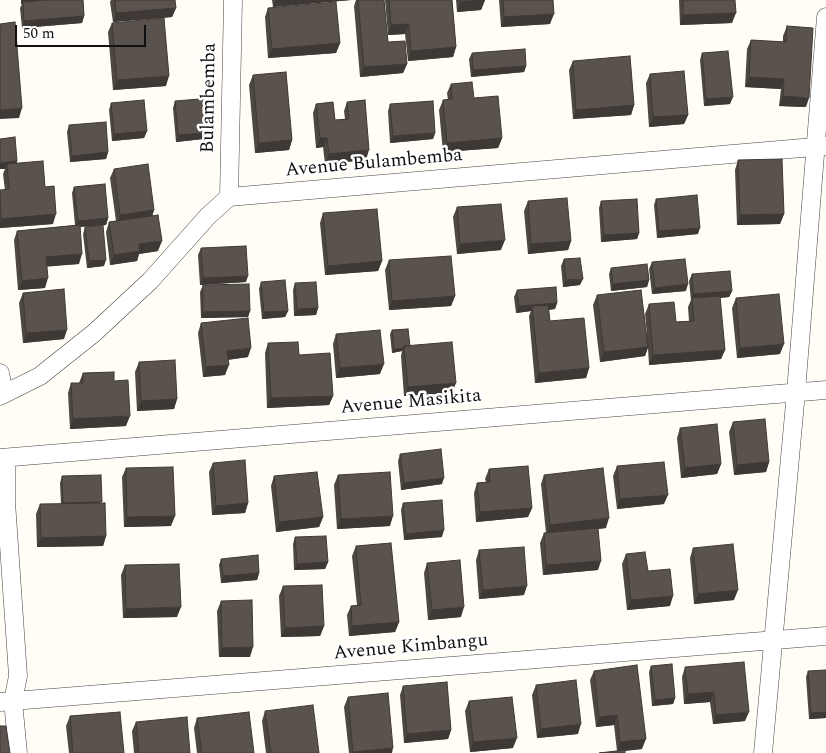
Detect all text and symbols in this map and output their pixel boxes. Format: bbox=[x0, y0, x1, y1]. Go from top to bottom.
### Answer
scale bar bbox=[18, 15, 149, 47]
text: 50 m bbox=[23, 22, 55, 45]
street label: Bulambemba bbox=[198, 43, 222, 153]
street label: Avenue Bulambemba bbox=[284, 145, 464, 183]
street label: Avenue Masikita bbox=[340, 385, 482, 421]
street label: Avenue Kimbangu bbox=[333, 630, 489, 666]

